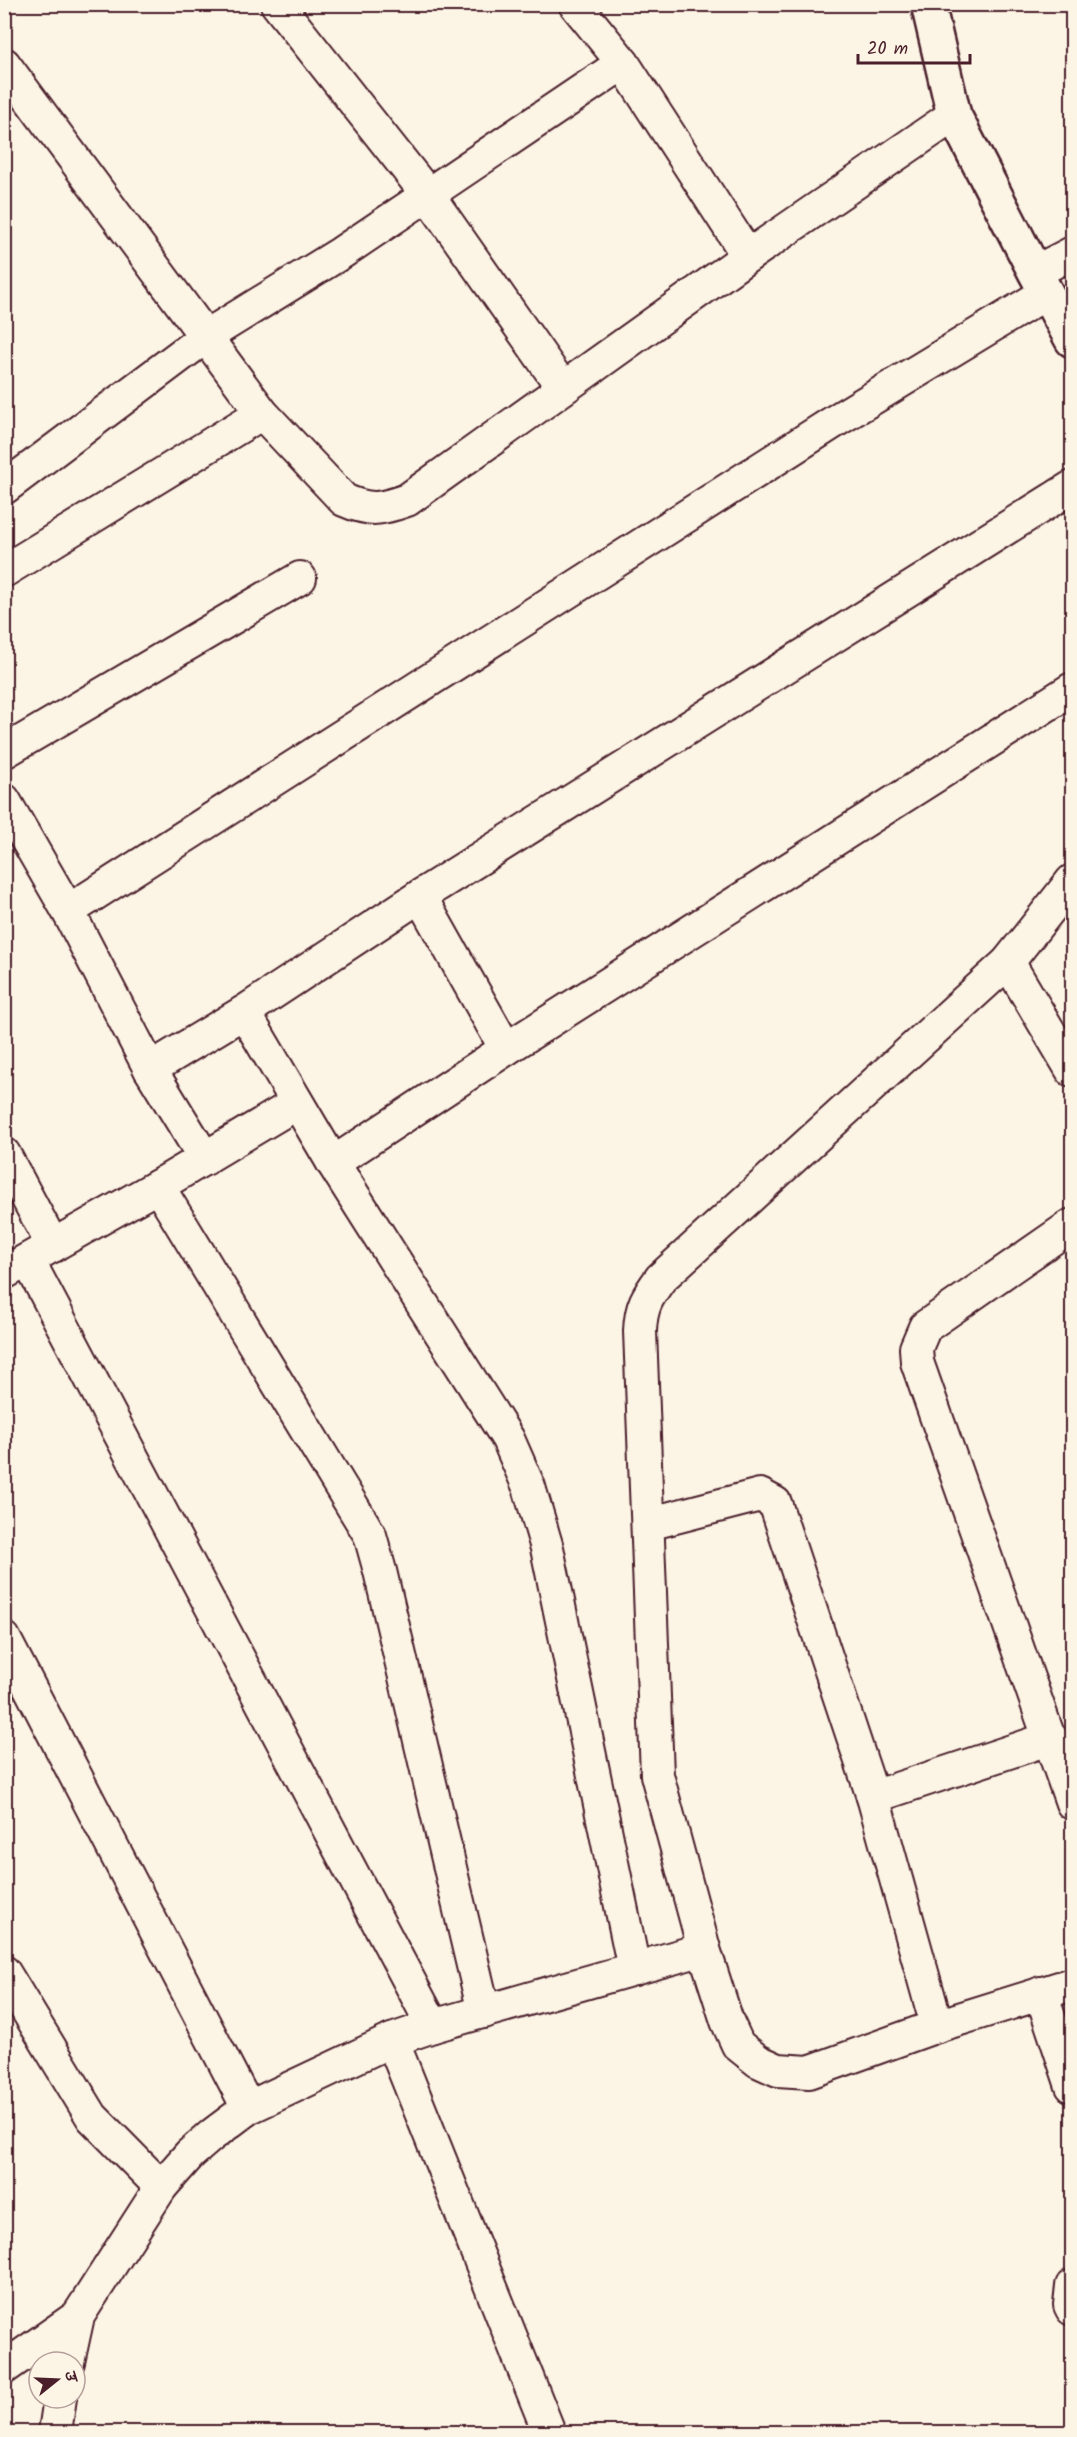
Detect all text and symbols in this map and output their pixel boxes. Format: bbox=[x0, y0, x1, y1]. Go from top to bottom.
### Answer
scale bar bbox=[858, 27, 970, 65]
text: 20 m bbox=[867, 35, 908, 64]
north arrow bbox=[27, 2350, 87, 2410]
text: उ bbox=[56, 2367, 84, 2387]

